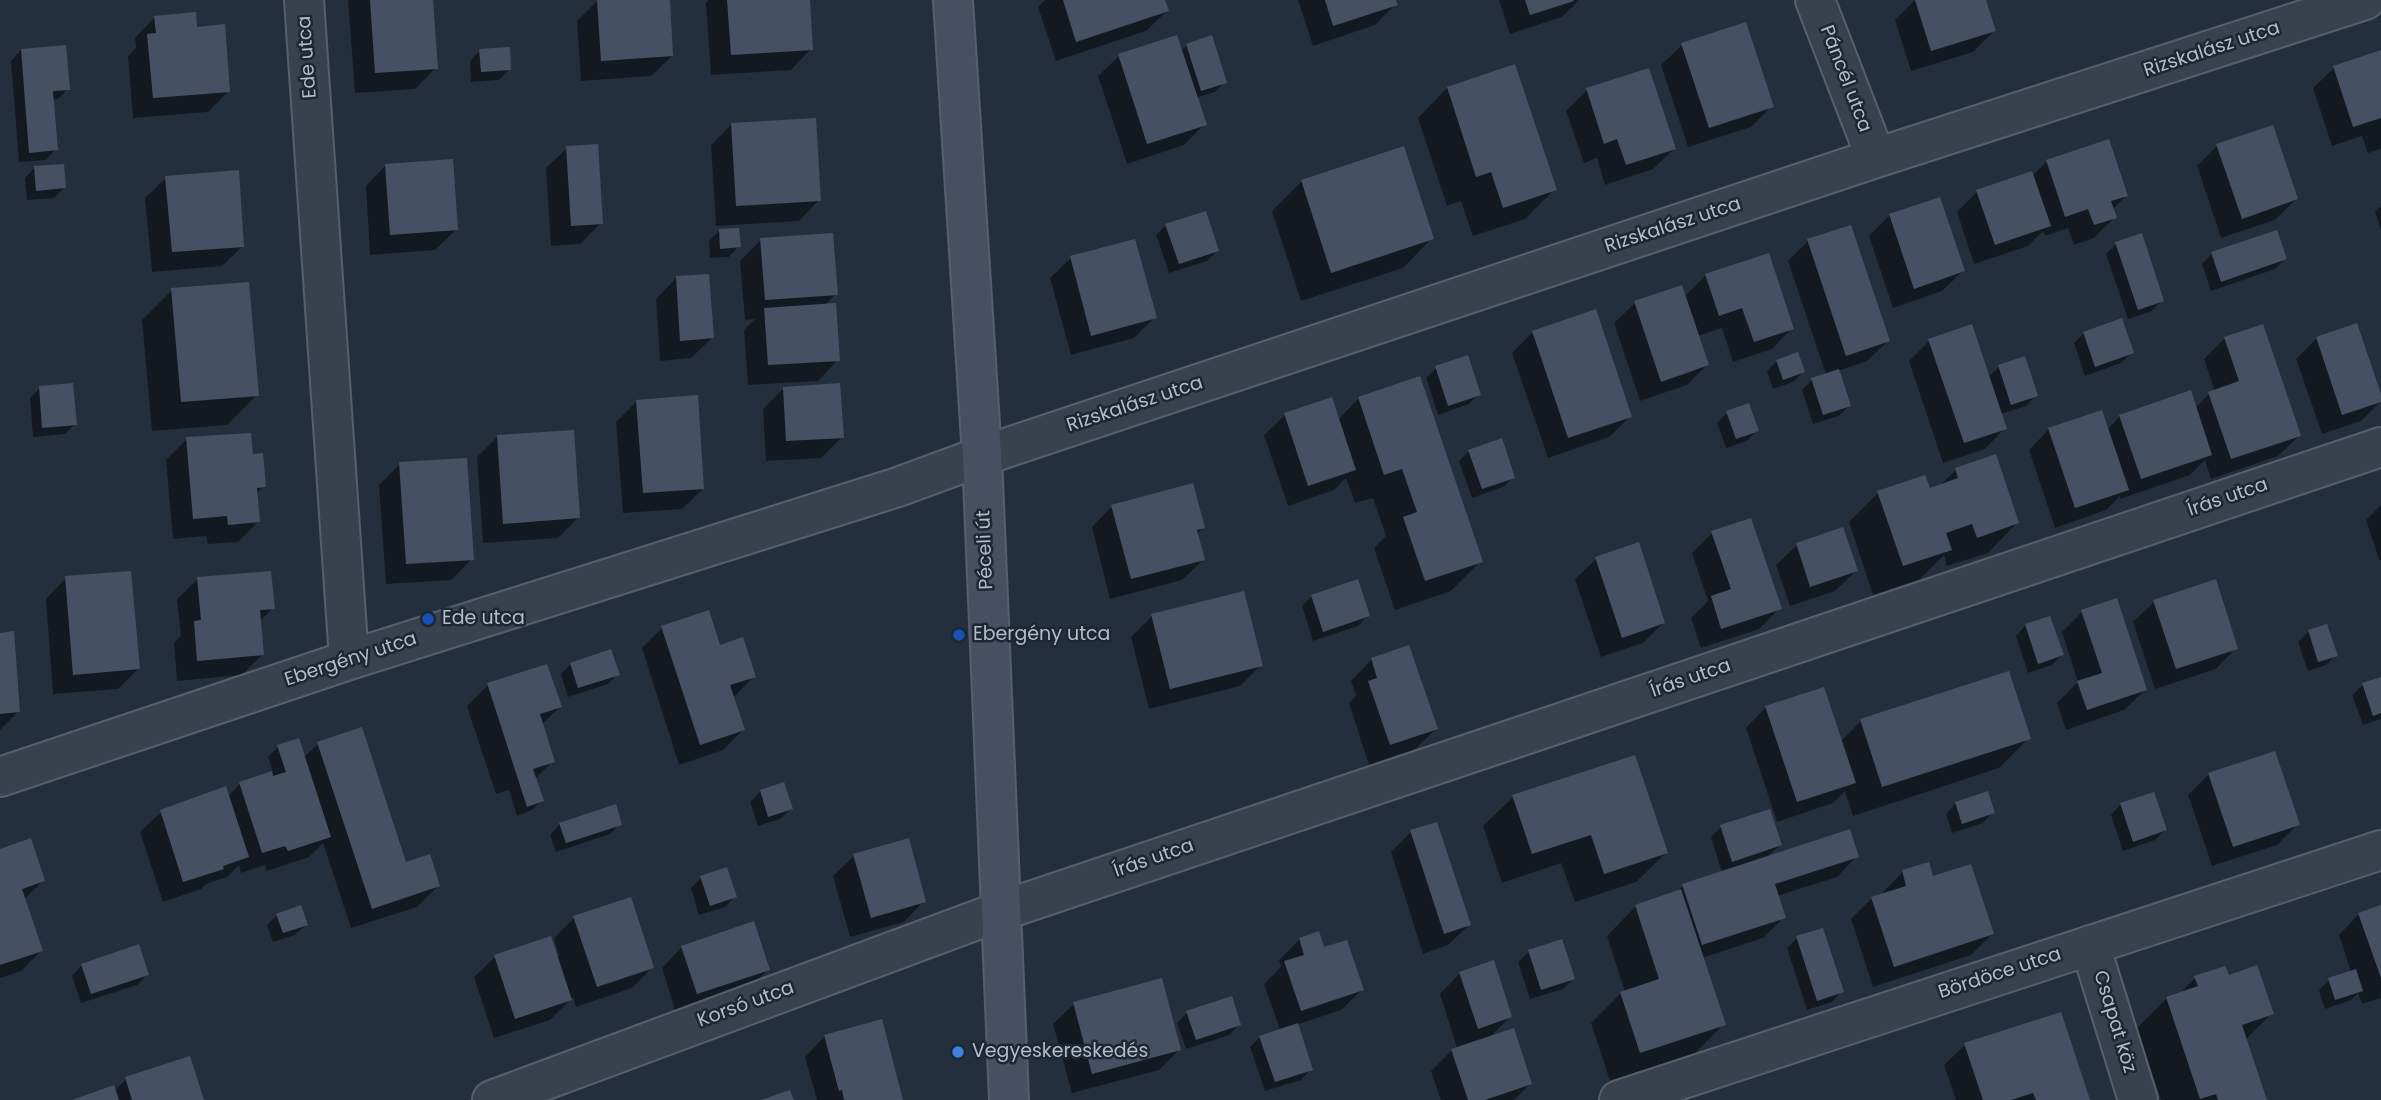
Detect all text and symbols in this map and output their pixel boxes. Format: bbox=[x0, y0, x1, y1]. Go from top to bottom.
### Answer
street label: Ede utca bbox=[294, 15, 322, 99]
street label: Rizskalász utca bbox=[2141, 17, 2283, 83]
street label: Páncél utca bbox=[1814, 22, 1876, 136]
street label: Rizskalász utca bbox=[1602, 193, 1744, 259]
street label: Rizskalász utca bbox=[1064, 372, 1206, 438]
street label: Írás utca bbox=[2185, 474, 2271, 522]
street label: Péceli út bbox=[973, 510, 999, 590]
place label: Ede utca bbox=[442, 608, 525, 630]
marker: Ede utca bbox=[420, 611, 436, 627]
place label: Ebergény utca bbox=[973, 624, 1110, 646]
marker: Ebergény utca bbox=[951, 627, 967, 643]
street label: Ebergény utca bbox=[282, 628, 420, 692]
street label: Írás utca bbox=[1648, 655, 1734, 703]
street label: Írás utca bbox=[1111, 835, 1197, 883]
street label: Bördöce utca bbox=[1936, 943, 2064, 1005]
street label: Csapat köz bbox=[2088, 968, 2140, 1076]
street label: Korsó utca bbox=[695, 977, 797, 1033]
place label: Vegyeskereskedés bbox=[972, 1041, 1148, 1063]
marker: Vegyeskereskedés bbox=[950, 1044, 966, 1060]

